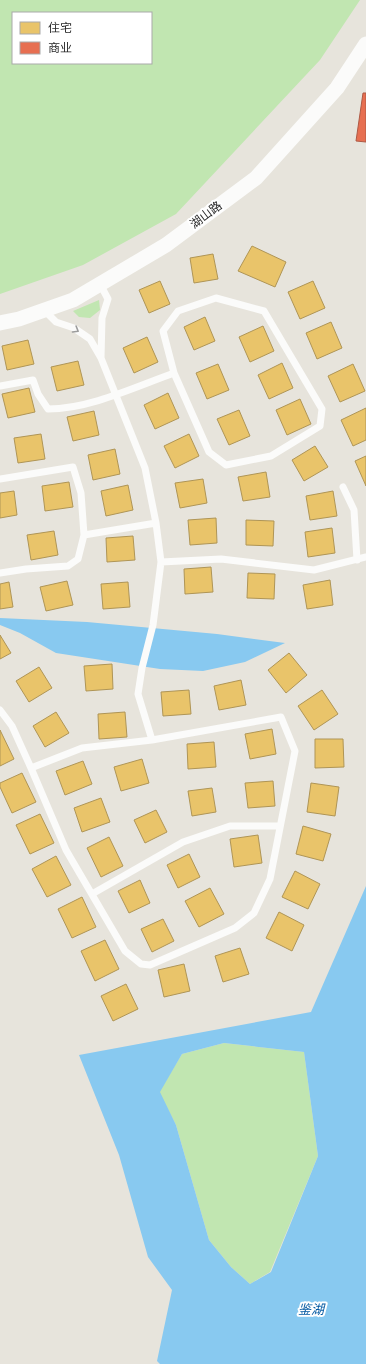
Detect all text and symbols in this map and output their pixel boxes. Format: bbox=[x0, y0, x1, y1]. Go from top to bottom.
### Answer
legend bbox=[12, 12, 152, 64]
text: 住宅 bbox=[48, 20, 72, 35]
text: 商业 bbox=[48, 40, 72, 55]
street label: 湖山路 bbox=[187, 198, 225, 231]
one-way arrow bbox=[72, 326, 79, 333]
water label: 鉴湖 bbox=[298, 1301, 326, 1317]

